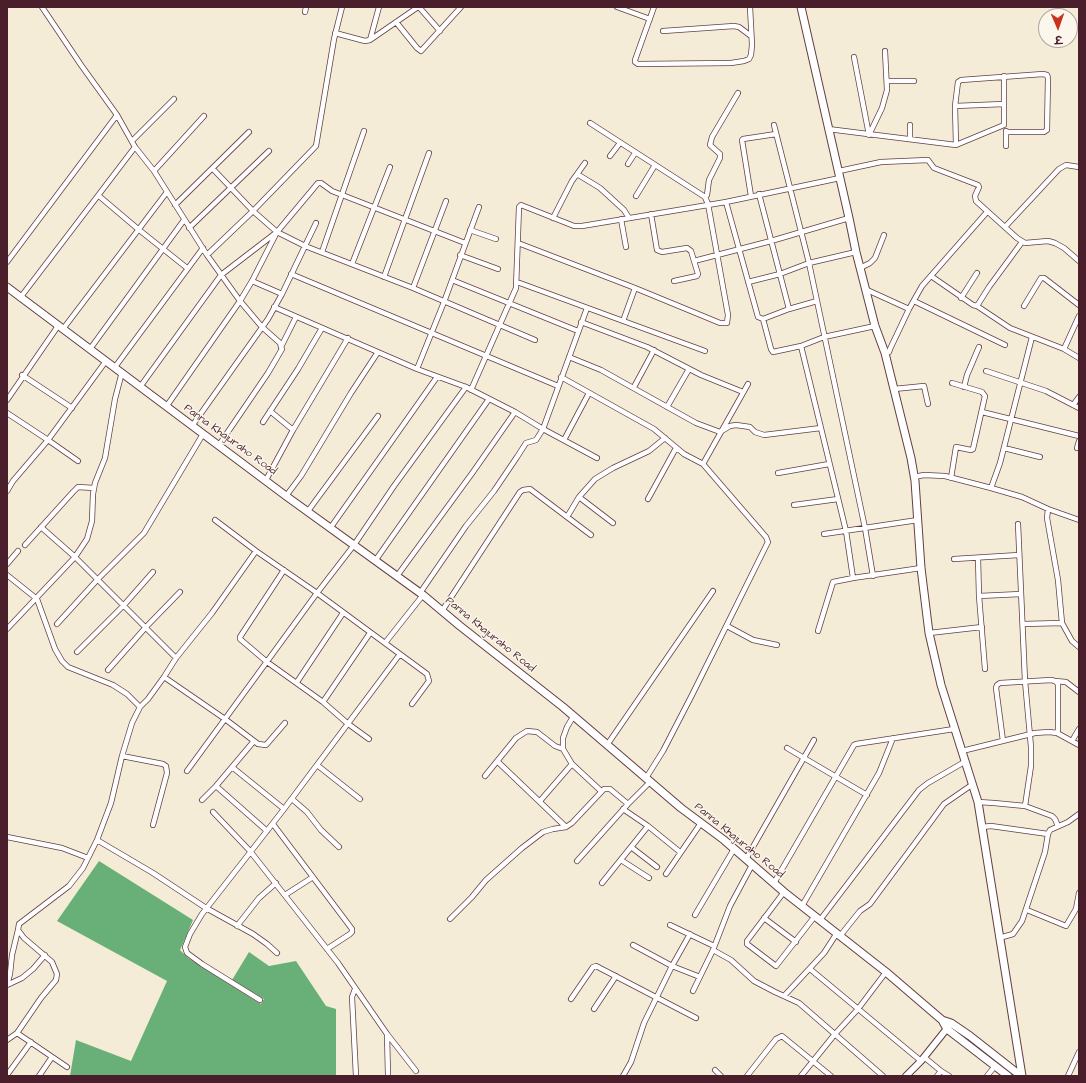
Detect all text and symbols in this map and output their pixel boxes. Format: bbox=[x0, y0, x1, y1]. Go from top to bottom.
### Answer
north arrow bbox=[1038, 8, 1078, 48]
text: उ bbox=[1054, 32, 1062, 47]
street label: Panna Khajuraho Road bbox=[181, 402, 279, 478]
street label: Panna Khajuraho Road bbox=[442, 595, 538, 675]
street label: Panna Khajuraho Road bbox=[691, 801, 787, 881]

